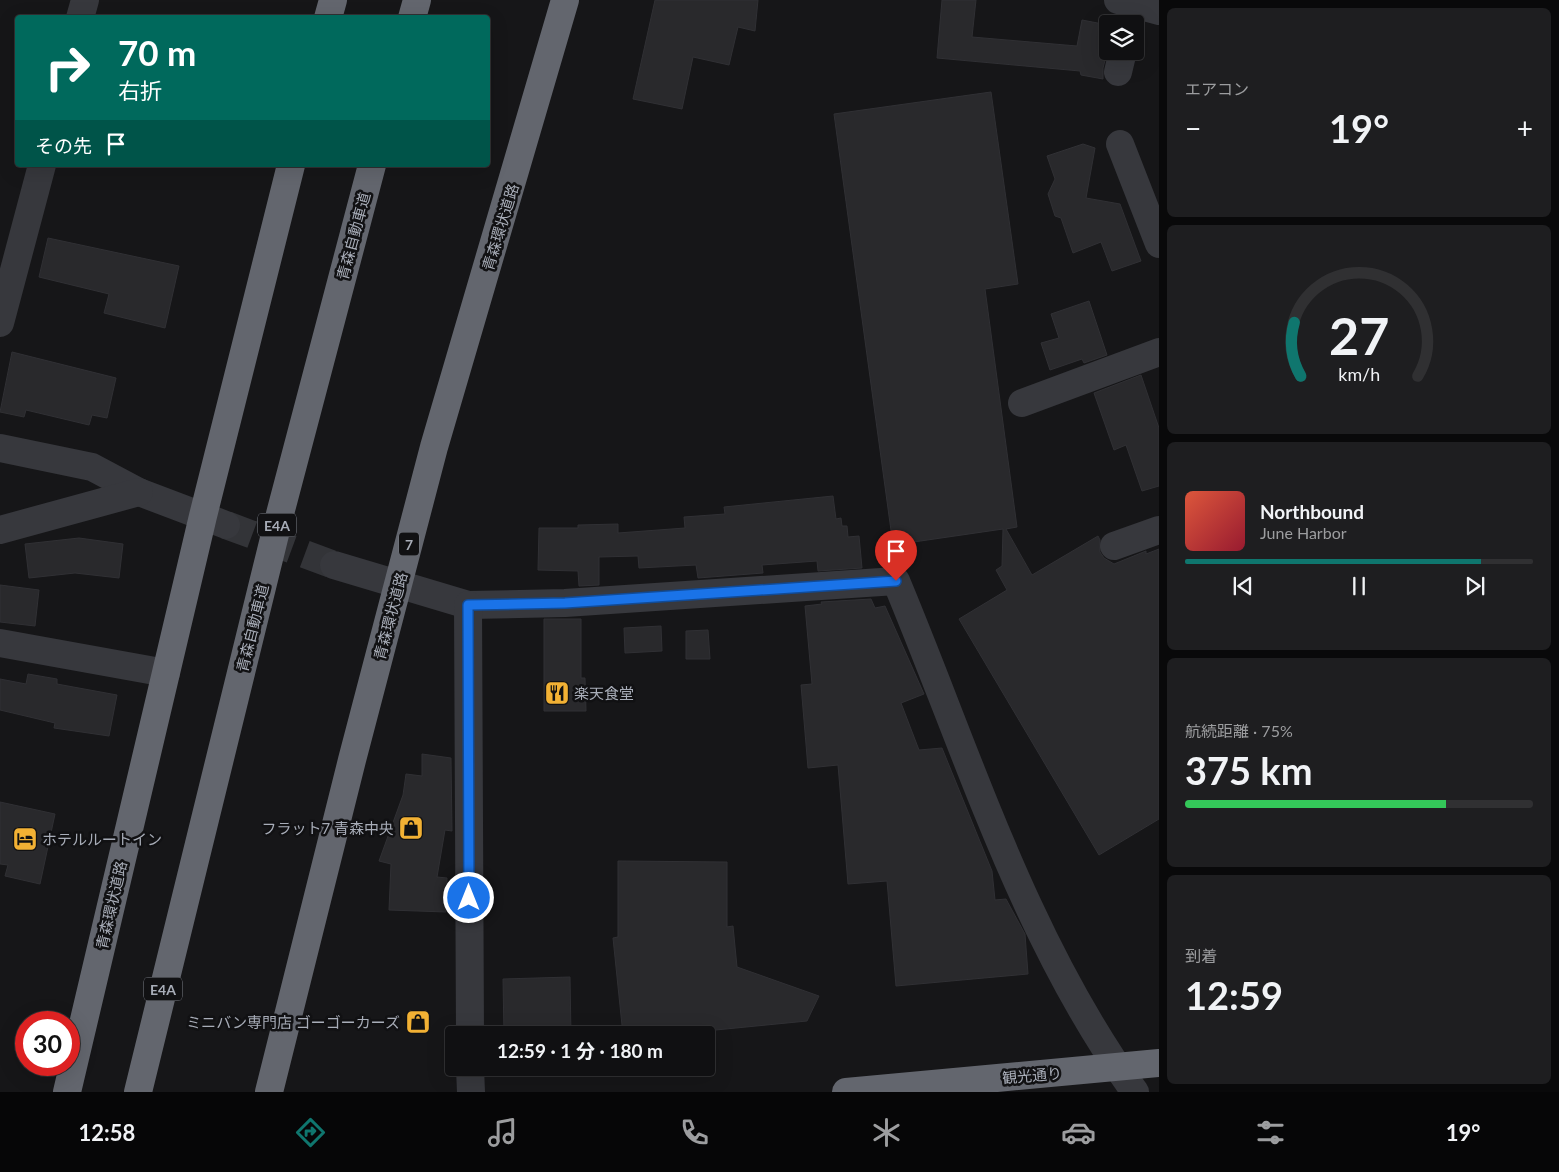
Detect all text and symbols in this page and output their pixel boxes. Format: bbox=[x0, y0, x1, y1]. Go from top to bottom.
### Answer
map controls bbox=[1099, 15, 1144, 60]
button: layers bbox=[1099, 15, 1144, 60]
text: 70 m bbox=[118, 31, 196, 73]
icon: right bbox=[35, 35, 100, 100]
text: 右折 bbox=[118, 77, 162, 104]
text: エアコン bbox=[1185, 79, 1249, 98]
text: 19° bbox=[1329, 105, 1389, 151]
text: − bbox=[1185, 111, 1201, 145]
text: + bbox=[1517, 111, 1533, 145]
icon: arrive bbox=[102, 130, 130, 158]
text: その先 bbox=[35, 134, 92, 157]
street label: 青森環状道路 bbox=[478, 181, 522, 273]
street label: 青森自動車道 bbox=[333, 190, 373, 282]
text: 27 bbox=[1329, 304, 1389, 366]
text: km/h bbox=[1338, 363, 1380, 385]
text: Northbound bbox=[1260, 500, 1364, 523]
road number: E4A bbox=[258, 514, 296, 536]
text: June Harbor bbox=[1260, 523, 1347, 542]
pin bbox=[875, 530, 917, 581]
road number: 7 bbox=[399, 532, 419, 556]
icon: arrive bbox=[882, 537, 910, 565]
street label: 青森環状道路 bbox=[370, 570, 410, 662]
icon: previous bbox=[1229, 572, 1257, 600]
icon: pause bbox=[1345, 572, 1373, 600]
icon: next bbox=[1461, 572, 1489, 600]
street label: 青森自動車道 bbox=[232, 582, 272, 674]
restaurant icon: 楽天食堂 bbox=[544, 680, 570, 706]
place label: 楽天食堂 bbox=[574, 684, 634, 702]
text: 航続距離 · 75% bbox=[1185, 721, 1293, 740]
text: 375 km bbox=[1185, 747, 1313, 793]
shop icon: フラット7 青森中央 bbox=[398, 815, 424, 841]
place label: フラット7 青森中央 bbox=[261, 819, 394, 837]
hotel icon: ホテルルートイン bbox=[12, 826, 38, 852]
place label: ホテルルートイン bbox=[42, 830, 162, 848]
street label: 青森環状道路 bbox=[92, 859, 130, 951]
position arrow bbox=[442, 871, 494, 923]
text: 到着 bbox=[1185, 946, 1217, 965]
text: 12:59 bbox=[1185, 972, 1283, 1018]
road number: E4A bbox=[144, 978, 182, 1001]
shop icon: ミニバン専門店 ゴーゴーカーズ bbox=[405, 1009, 431, 1035]
speed limit sign: 30 bbox=[15, 1011, 80, 1076]
place label: ミニバン専門店 ゴーゴーカーズ bbox=[186, 1013, 400, 1031]
text: 12:59 · 1 分 · 180 m bbox=[497, 1039, 663, 1062]
street label: 観光通り bbox=[1001, 1063, 1063, 1087]
icon: directions bbox=[293, 1115, 328, 1150]
icon: music bbox=[485, 1115, 520, 1150]
icon: phone bbox=[677, 1115, 712, 1150]
icon: climate bbox=[869, 1115, 904, 1150]
icon: car bbox=[1061, 1115, 1096, 1150]
icon: filters bbox=[1253, 1115, 1288, 1150]
text: 12:58 bbox=[79, 1119, 135, 1146]
text: 19° bbox=[1446, 1119, 1480, 1146]

